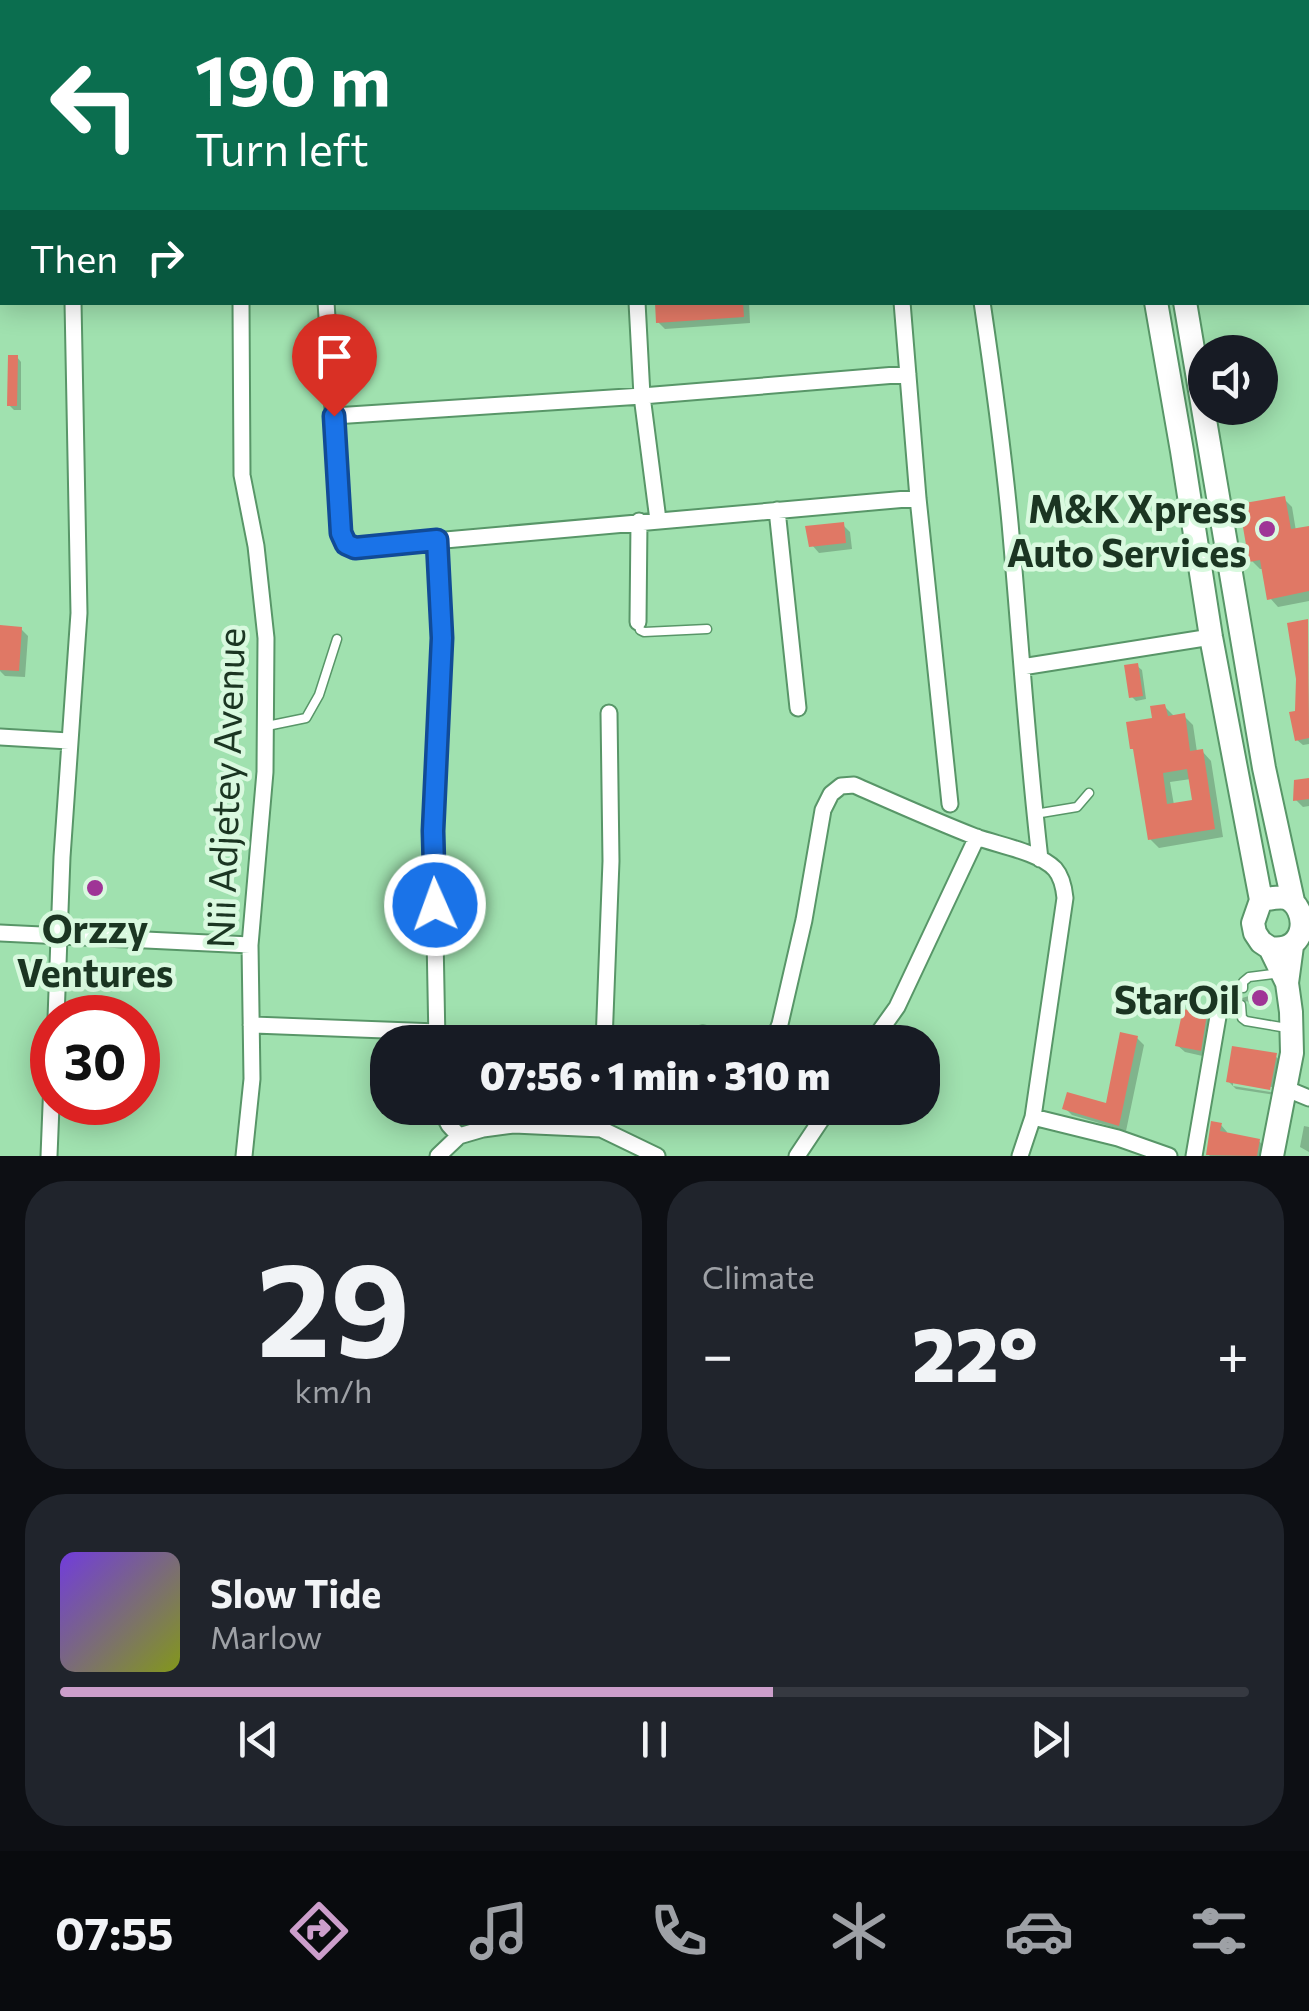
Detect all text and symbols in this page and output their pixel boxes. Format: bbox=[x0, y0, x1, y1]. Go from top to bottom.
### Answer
text: 190 m bbox=[195, 35, 391, 120]
icon: left bbox=[30, 40, 160, 170]
text: Turn left bbox=[195, 120, 369, 175]
icon: right bbox=[138, 230, 193, 285]
text: Then bbox=[30, 234, 118, 281]
pin bbox=[292, 314, 377, 417]
icon: arrive bbox=[307, 329, 362, 384]
map controls bbox=[1188, 335, 1278, 425]
button: sound bbox=[1188, 335, 1278, 425]
place label: M&K Xpress Auto Services bbox=[1007, 484, 1247, 575]
marker: M&K Xpress Auto Services bbox=[1256, 518, 1278, 540]
street label: Nii Adjetey Avenue bbox=[195, 627, 253, 949]
position arrow bbox=[383, 853, 487, 957]
marker: Orzzy Ventures bbox=[84, 877, 106, 899]
place label: Orzzy Ventures bbox=[17, 904, 173, 995]
place label: StarOil bbox=[1114, 975, 1240, 1022]
marker: StarOil bbox=[1249, 987, 1271, 1009]
speed limit sign: 30 bbox=[30, 995, 160, 1125]
text: 07:56 · 1 min · 310 m bbox=[480, 1051, 830, 1098]
text: 29 bbox=[257, 1225, 410, 1384]
text: Climate bbox=[702, 1256, 815, 1296]
text: 22° bbox=[912, 1306, 1038, 1397]
text: − bbox=[702, 1319, 733, 1386]
text: + bbox=[1217, 1319, 1249, 1386]
text: km/h bbox=[295, 1370, 372, 1410]
text: Slow Tide bbox=[210, 1569, 381, 1616]
text: Marlow bbox=[210, 1616, 322, 1656]
icon: previous bbox=[231, 1712, 286, 1767]
icon: pause bbox=[627, 1712, 682, 1767]
icon: next bbox=[1023, 1712, 1078, 1767]
icon: directions bbox=[284, 1896, 354, 1966]
icon: music bbox=[464, 1896, 534, 1966]
icon: phone bbox=[644, 1896, 714, 1966]
icon: climate bbox=[824, 1896, 894, 1966]
icon: car bbox=[1004, 1896, 1074, 1966]
icon: filters bbox=[1184, 1896, 1254, 1966]
text: 07:55 bbox=[55, 1904, 174, 1959]

